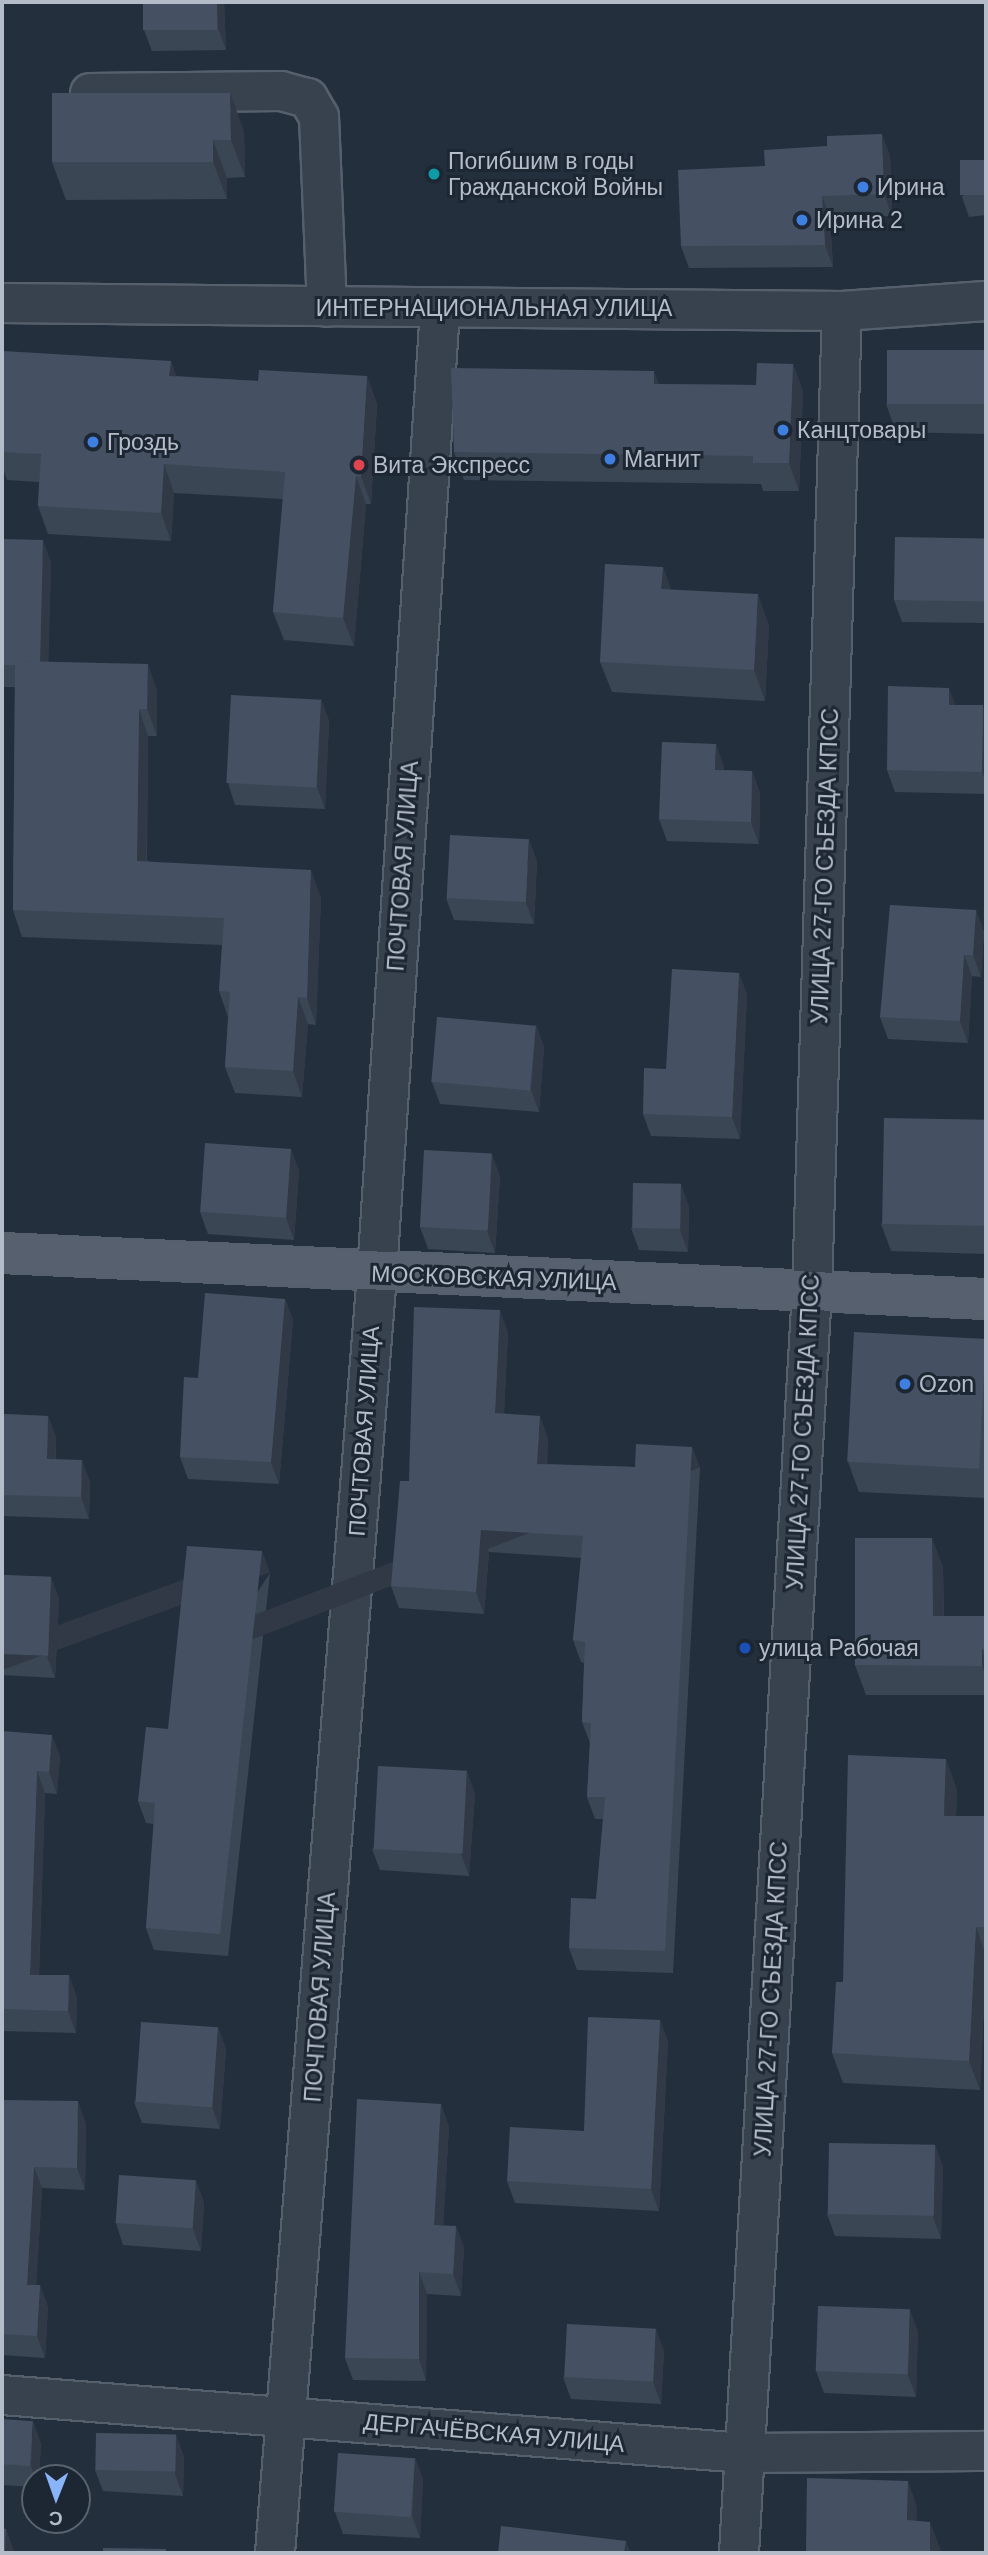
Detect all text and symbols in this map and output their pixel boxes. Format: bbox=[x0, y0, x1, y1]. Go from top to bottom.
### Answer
place label: Погибшим в годы Гражданской Войны bbox=[448, 147, 663, 201]
marker: Погибшим в годы Гражданской Войны bbox=[426, 166, 442, 182]
place label: Ирина bbox=[877, 173, 945, 201]
marker: Ирина bbox=[855, 179, 871, 195]
place label: Ирина 2 bbox=[816, 206, 903, 234]
marker: Ирина 2 bbox=[794, 212, 810, 228]
street label: ИНТЕРНАЦИОНАЛЬНАЯ УЛИЦА bbox=[316, 294, 672, 322]
place label: Канцтовары bbox=[797, 416, 926, 444]
marker: Канцтовары bbox=[775, 422, 791, 438]
place label: Гроздь bbox=[107, 428, 179, 456]
marker: Гроздь bbox=[85, 434, 101, 450]
place label: Магнит bbox=[624, 445, 701, 473]
place label: Вита Экспресс bbox=[373, 451, 530, 479]
marker: Магнит bbox=[602, 451, 618, 467]
marker: Вита Экспресс bbox=[351, 457, 367, 473]
street label: УЛИЦА 27-ГО СЪЕЗДА КПСС bbox=[806, 708, 844, 1024]
street label: ПОЧТОВАЯ УЛИЦА bbox=[382, 760, 424, 972]
street label: МОСКОВСКАЯ УЛИЦА bbox=[371, 1260, 617, 1296]
street label: УЛИЦА 27-ГО СЪЕЗДА КПСС bbox=[781, 1273, 825, 1591]
street label: ПОЧТОВАЯ УЛИЦА bbox=[343, 1325, 385, 1537]
place label: Ozon bbox=[919, 1370, 974, 1398]
marker: Ozon bbox=[897, 1376, 913, 1392]
place label: улица Рабочая bbox=[759, 1634, 919, 1662]
marker: улица Рабочая bbox=[737, 1640, 753, 1656]
street label: УЛИЦА 27-ГО СЪЕЗДА КПСС bbox=[749, 1840, 793, 2158]
street label: ПОЧТОВАЯ УЛИЦА bbox=[299, 1891, 341, 2103]
street label: ДЕРГАЧЁВСКАЯ УЛИЦА bbox=[362, 2408, 626, 2458]
north arrow bbox=[21, 2464, 91, 2534]
text: С bbox=[49, 2508, 63, 2529]

